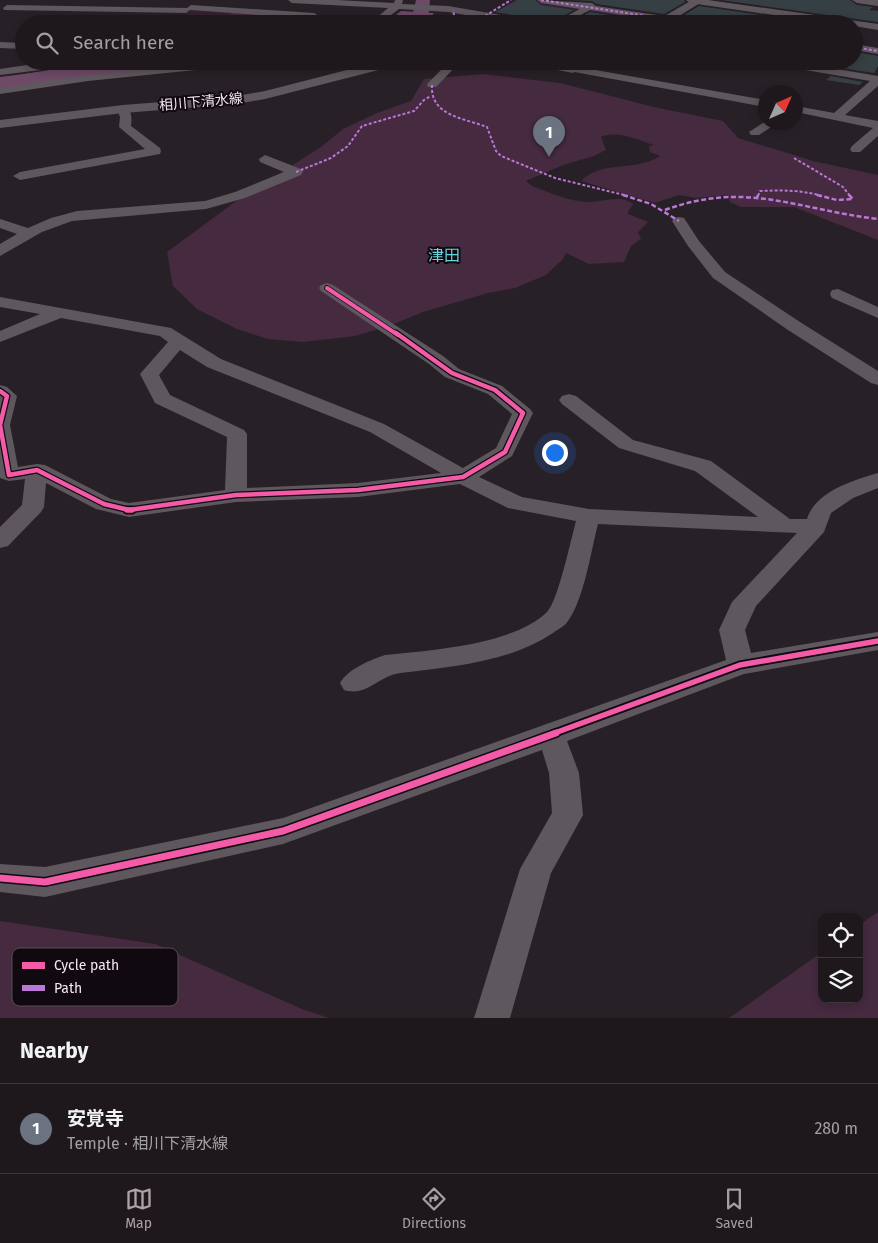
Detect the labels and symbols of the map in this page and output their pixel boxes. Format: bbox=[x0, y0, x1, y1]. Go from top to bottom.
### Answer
north arrow bbox=[758, 85, 803, 130]
street label: 相川下清水線 bbox=[158, 90, 244, 114]
pin: 1 bbox=[533, 116, 565, 157]
district label: 津田 bbox=[428, 246, 460, 265]
your location bbox=[542, 440, 568, 466]
legend bbox=[12, 948, 178, 1006]
text: Cycle path bbox=[54, 957, 119, 974]
text: Path bbox=[54, 980, 82, 997]

